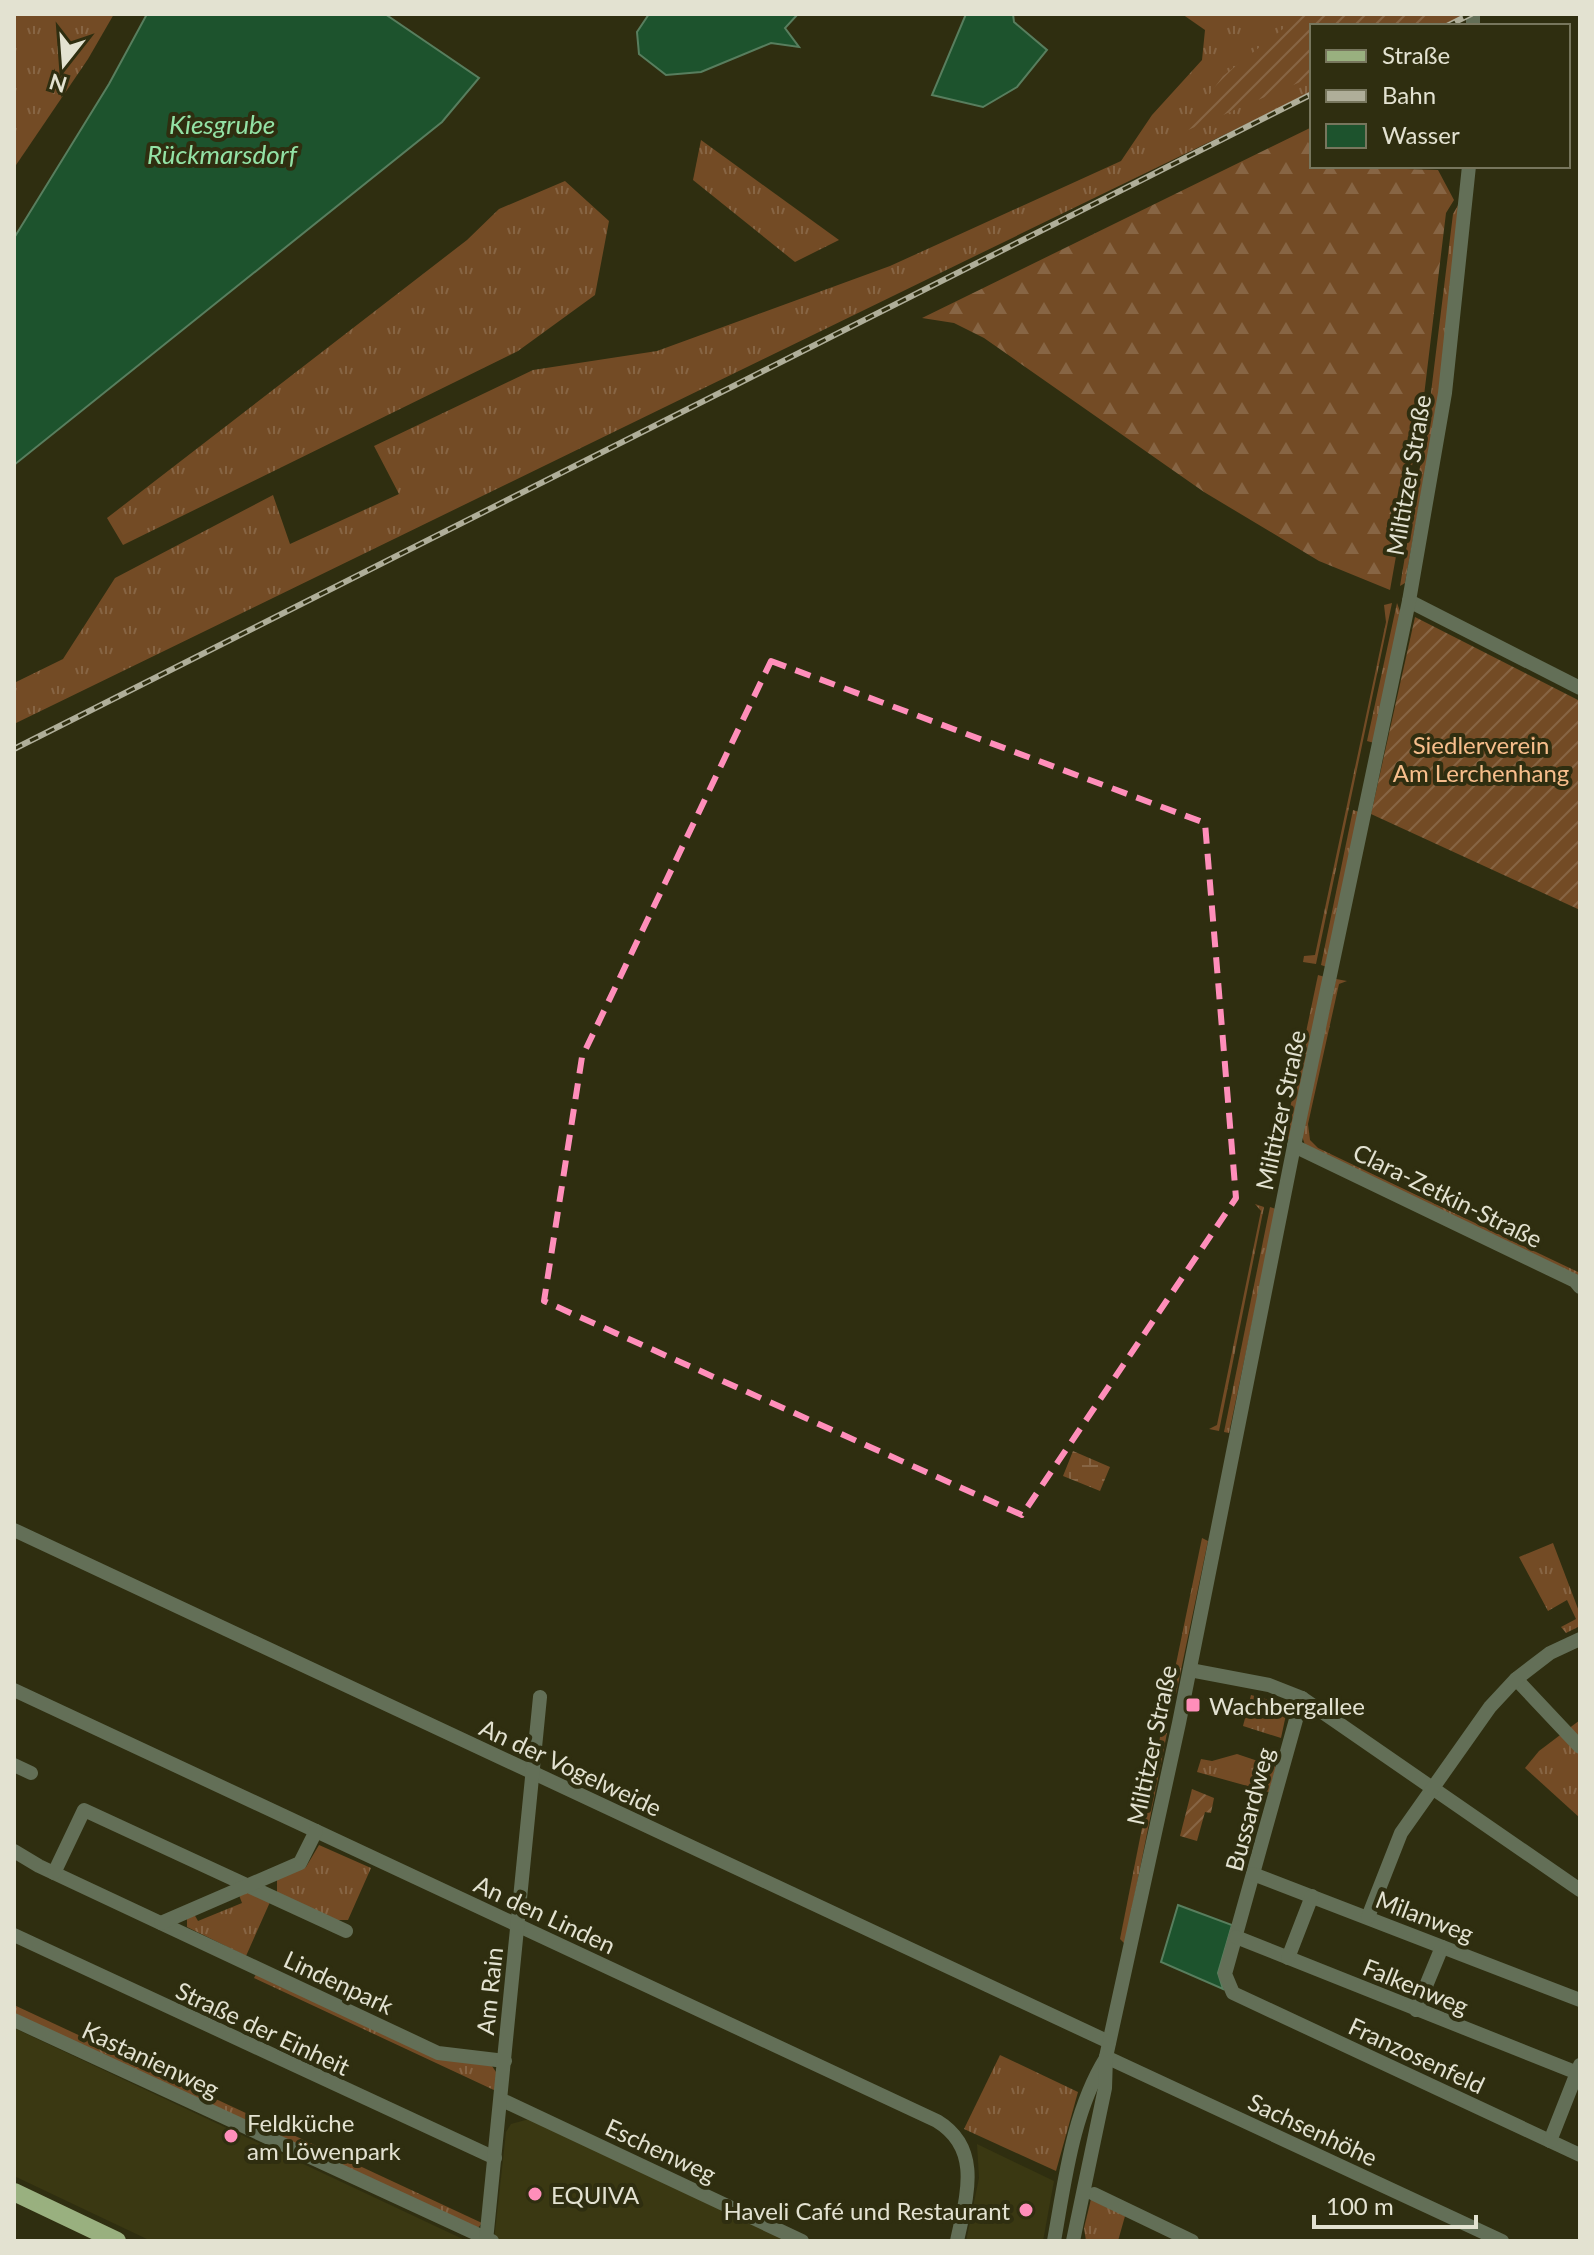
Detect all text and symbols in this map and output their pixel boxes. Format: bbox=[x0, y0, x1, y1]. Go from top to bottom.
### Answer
north arrow bbox=[24, 24, 104, 104]
legend bbox=[1310, 24, 1570, 168]
text: Straße bbox=[1382, 40, 1450, 69]
text: N bbox=[46, 68, 70, 99]
text: Bahn bbox=[1382, 80, 1436, 109]
water label: Kiesgrube Rückmarsdorf bbox=[147, 108, 299, 170]
text: Wasser bbox=[1382, 120, 1460, 149]
street label: Miltitzer Straße bbox=[1380, 392, 1436, 558]
park label: Siedlerverein Am Lerchenhang bbox=[1393, 730, 1569, 787]
street label: Miltitzer Straße bbox=[1249, 1027, 1311, 1193]
street label: Clara-Zetkin-Straße bbox=[1349, 1137, 1547, 1253]
street label: Miltitzer Straße bbox=[1120, 1662, 1182, 1828]
place label: Wachbergallee bbox=[1209, 1691, 1365, 1720]
marker: Wachbergallee bbox=[1184, 1696, 1202, 1714]
street label: An der Vogelweide bbox=[476, 1712, 666, 1822]
street label: Bussardweg bbox=[1219, 1744, 1279, 1874]
street label: An den Linden bbox=[470, 1869, 620, 1959]
street label: Milanweg bbox=[1372, 1884, 1478, 1948]
street label: Lindenpark bbox=[280, 1944, 399, 2020]
street label: Am Rain bbox=[470, 1946, 508, 2036]
street label: Falkenweg bbox=[1359, 1952, 1473, 2020]
street label: Straße der Einheit bbox=[172, 1975, 355, 2081]
street label: Franzosenfeld bbox=[1344, 2011, 1490, 2099]
street label: Kastanienweg bbox=[78, 2015, 224, 2103]
street label: Sachsenhöhe bbox=[1244, 2086, 1382, 2172]
place label: Feldküche am Löwenpark bbox=[247, 2108, 402, 2165]
street label: Eschenweg bbox=[601, 2112, 721, 2188]
marker: Feldküche am Löwenpark bbox=[222, 2127, 240, 2145]
scale bar bbox=[1314, 2179, 1476, 2229]
place label: EQUIVA bbox=[551, 2180, 640, 2209]
marker: EQUIVA bbox=[526, 2185, 544, 2203]
text: 100 m bbox=[1326, 2191, 1394, 2220]
place label: Haveli Café und Restaurant bbox=[724, 2196, 1010, 2225]
marker: Haveli Café und Restaurant bbox=[1017, 2201, 1035, 2219]

